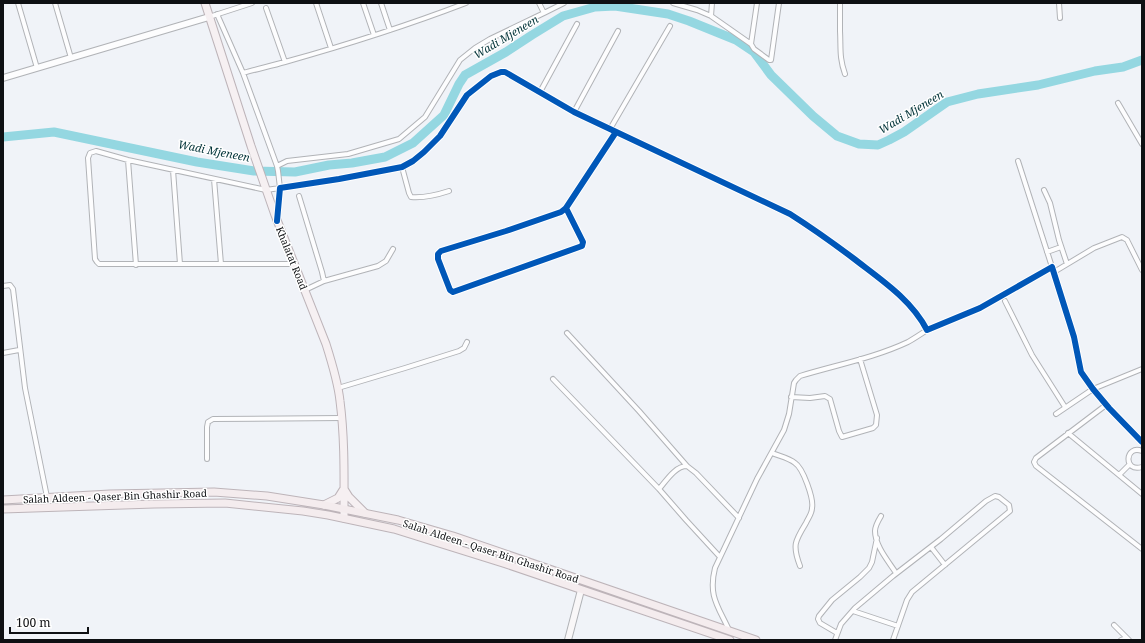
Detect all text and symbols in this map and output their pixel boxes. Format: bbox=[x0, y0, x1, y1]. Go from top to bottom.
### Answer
water label: Wadi Mjeneen bbox=[471, 11, 541, 62]
water label: Wadi Mjeneen bbox=[876, 86, 946, 137]
water label: Wadi Mjeneen bbox=[177, 136, 252, 165]
street label: Khalatat Road bbox=[273, 224, 311, 292]
street label: Salah Aldeen - Qaser Bin Ghashir Road bbox=[23, 486, 207, 506]
street label: Salah Aldeen - Qaser Bin Ghashir Road bbox=[401, 516, 581, 586]
scale bar bbox=[10, 609, 88, 635]
text: 100 m bbox=[16, 614, 51, 631]

